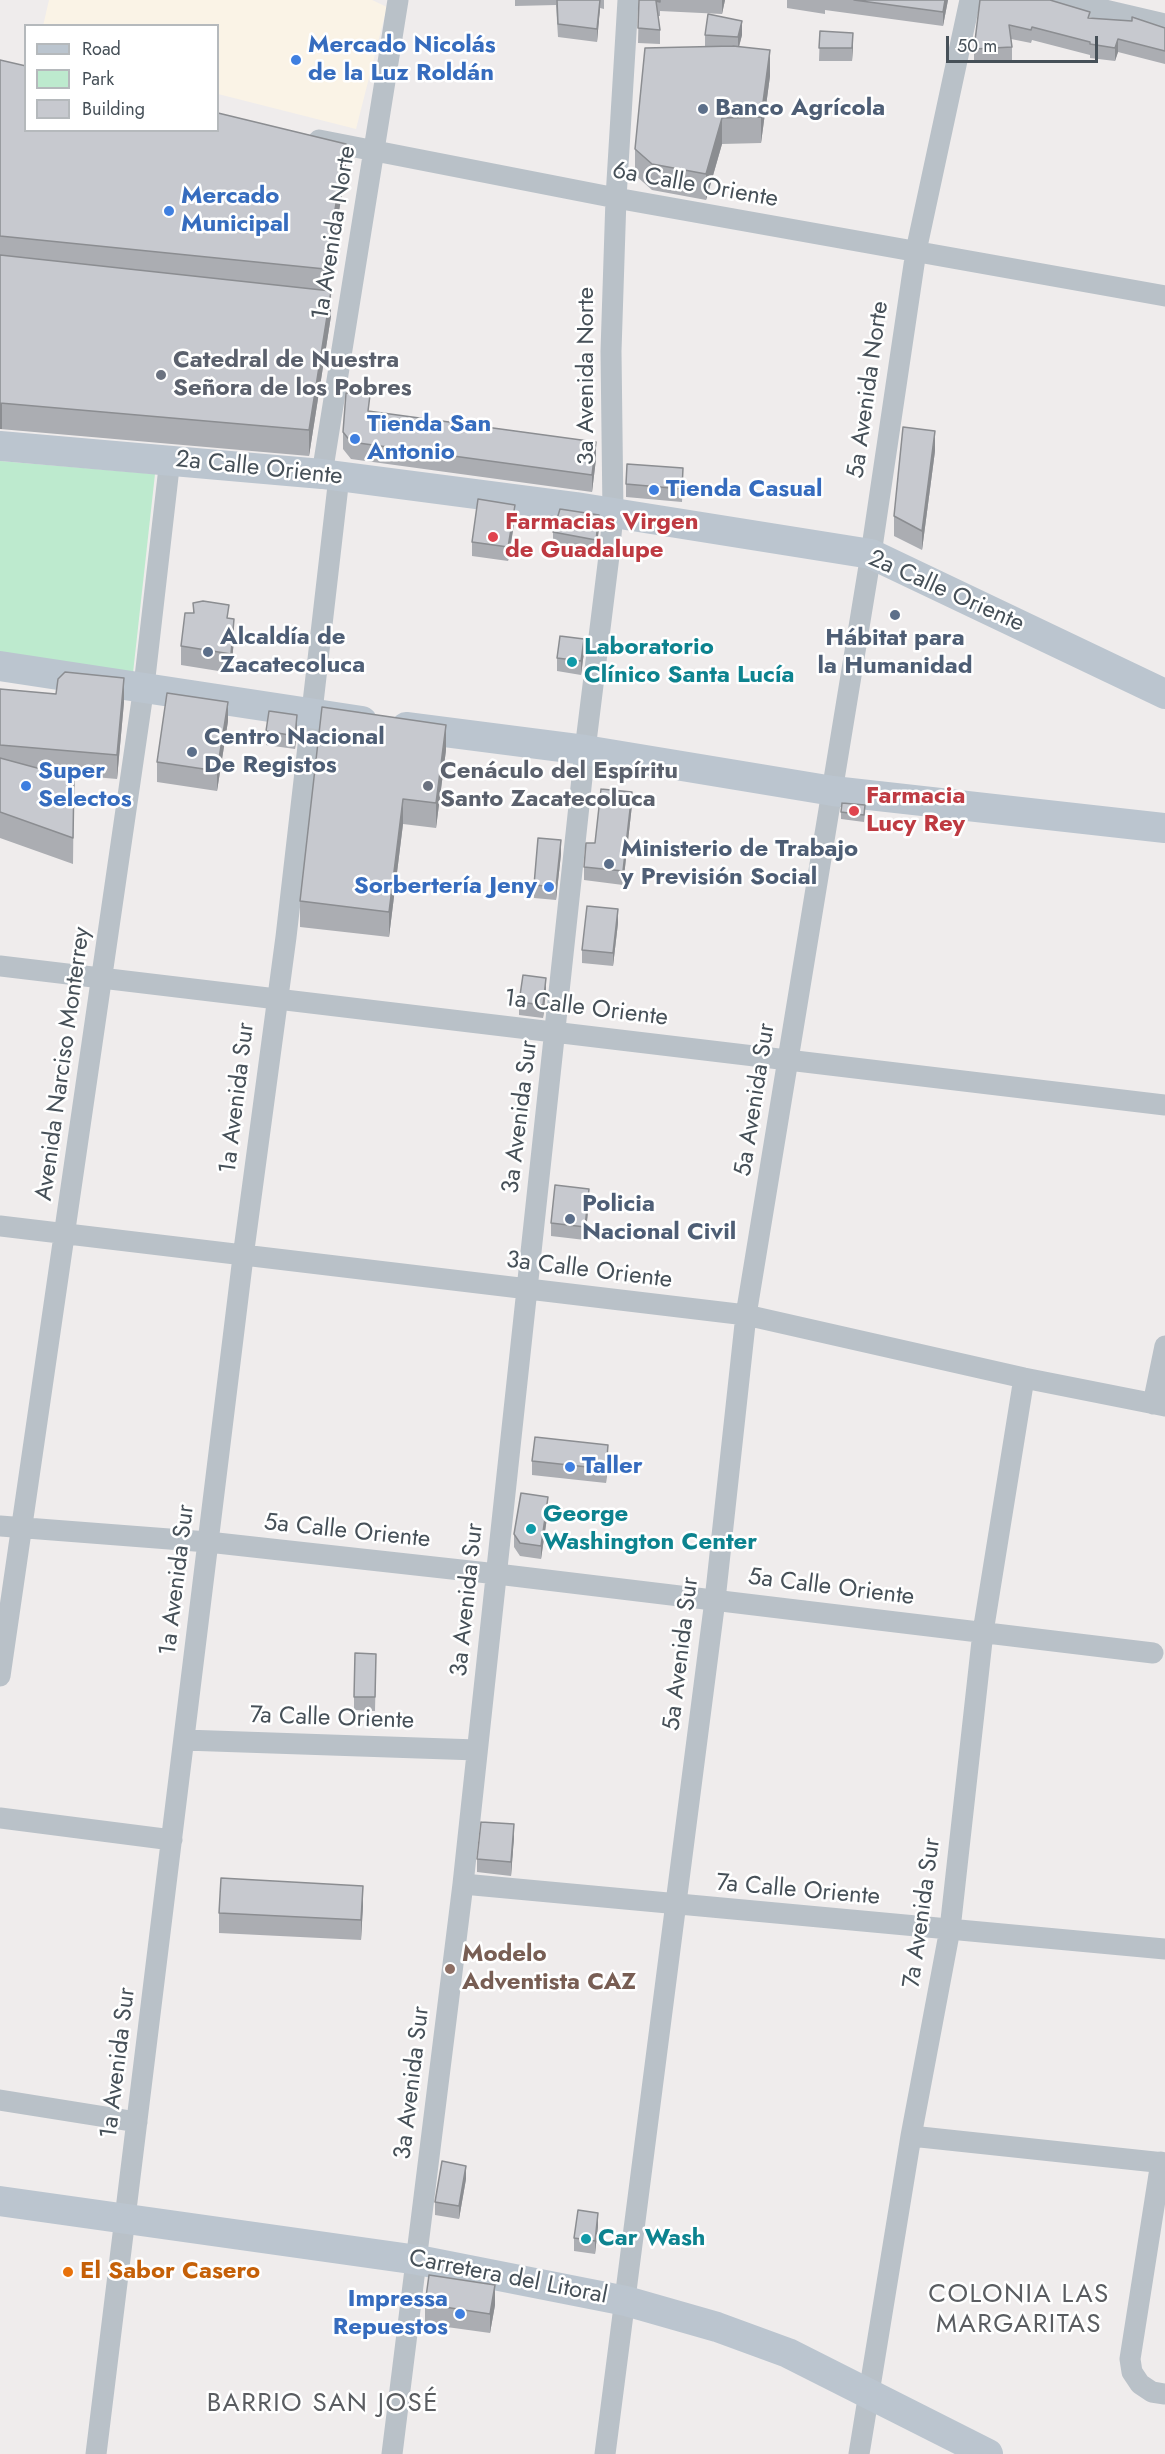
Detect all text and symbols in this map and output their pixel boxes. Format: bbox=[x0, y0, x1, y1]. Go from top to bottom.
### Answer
legend bbox=[24, 24, 219, 132]
scale bar bbox=[949, 24, 1100, 62]
place label: Mercado Nicolás de la Luz Roldán bbox=[308, 32, 496, 88]
text: 50 m bbox=[957, 33, 997, 59]
text: Road bbox=[82, 36, 121, 62]
marker: Mercado Nicolás de la Luz Roldán bbox=[289, 53, 303, 67]
text: Park bbox=[82, 66, 114, 92]
place label: Banco Agrícola bbox=[715, 95, 885, 123]
text: Building bbox=[82, 96, 145, 122]
marker: Banco Agrícola bbox=[696, 102, 710, 116]
street label: 1a Avenida Norte bbox=[307, 144, 363, 322]
street label: 6a Calle Oriente bbox=[610, 157, 780, 215]
place label: Mercado Municipal bbox=[181, 183, 289, 239]
marker: Mercado Municipal bbox=[162, 204, 176, 218]
street label: 3a Avenida Norte bbox=[573, 287, 601, 465]
street label: 5a Avenida Norte bbox=[842, 299, 896, 481]
place label: Catedral de Nuestra Señora de los Pobres bbox=[173, 347, 412, 403]
marker: Catedral de Nuestra Señora de los Pobres bbox=[154, 368, 168, 382]
place label: Tienda San Antonio bbox=[367, 411, 491, 467]
marker: Tienda San Antonio bbox=[348, 432, 362, 446]
street label: 2a Calle Oriente bbox=[174, 446, 344, 492]
place label: Tienda Casual bbox=[666, 476, 823, 504]
marker: Tienda Casual bbox=[647, 483, 661, 497]
place label: Farmacias Virgen de Guadalupe bbox=[505, 509, 698, 565]
marker: Farmacias Virgen de Guadalupe bbox=[486, 530, 500, 544]
street label: 2a Calle Oriente bbox=[864, 545, 1028, 639]
marker: Hábitat para la Humanidad bbox=[888, 608, 902, 622]
place label: Alcaldía de Zacatecoluca bbox=[220, 624, 365, 680]
place label: Hábitat para la Humanidad bbox=[818, 625, 972, 681]
place label: Laboratorio Clínico Santa Lucía bbox=[584, 634, 794, 690]
marker: Alcaldía de Zacatecoluca bbox=[201, 645, 215, 659]
marker: Laboratorio Clínico Santa Lucía bbox=[565, 655, 579, 669]
place label: Centro Nacional De Registos bbox=[204, 724, 385, 780]
marker: Centro Nacional De Registos bbox=[185, 745, 199, 759]
place label: Super Selectos bbox=[38, 758, 132, 814]
place label: Cenáculo del Espíritu Santo Zacatecoluca bbox=[440, 758, 678, 814]
marker: Super Selectos bbox=[19, 779, 33, 793]
marker: Cenáculo del Espíritu Santo Zacatecoluca bbox=[421, 779, 435, 793]
place label: Farmacia Lucy Rey bbox=[866, 783, 965, 839]
marker: Farmacia Lucy Rey bbox=[847, 804, 861, 818]
place label: Ministerio de Trabajo y Previsión Social bbox=[621, 836, 858, 892]
marker: Ministerio de Trabajo y Previsión Social bbox=[602, 857, 616, 871]
place label: Sorbertería Jeny bbox=[354, 873, 537, 901]
marker: Sorbertería Jeny bbox=[542, 880, 556, 894]
street label: Avenida Narciso Monterrey bbox=[31, 925, 97, 1203]
street label: 1a Calle Oriente bbox=[503, 985, 669, 1033]
street label: 1a Avenida Sur bbox=[214, 1021, 262, 1175]
street label: 5a Avenida Sur bbox=[730, 1021, 782, 1179]
street label: 3a Avenida Sur bbox=[497, 1039, 545, 1195]
place label: Policia Nacional Civil bbox=[582, 1191, 736, 1247]
marker: Policia Nacional Civil bbox=[563, 1212, 577, 1226]
street label: 3a Calle Oriente bbox=[504, 1247, 674, 1295]
place label: Taller bbox=[582, 1453, 643, 1481]
marker: Taller bbox=[563, 1460, 577, 1474]
place label: George Washington Center bbox=[543, 1501, 757, 1557]
street label: 1a Avenida Sur bbox=[154, 1503, 202, 1657]
street label: 5a Calle Oriente bbox=[262, 1509, 432, 1555]
street label: 3a Avenida Sur bbox=[446, 1522, 490, 1678]
marker: George Washington Center bbox=[524, 1522, 538, 1536]
street label: 5a Calle Oriente bbox=[746, 1564, 916, 1612]
street label: 5a Avenida Sur bbox=[658, 1575, 706, 1733]
street label: 7a Calle Oriente bbox=[250, 1702, 414, 1736]
street label: 7a Avenida Sur bbox=[898, 1836, 948, 1990]
street label: 7a Calle Oriente bbox=[715, 1870, 881, 1912]
place label: Modelo Adventista CAZ bbox=[462, 1941, 636, 1997]
marker: Modelo Adventista CAZ bbox=[443, 1962, 457, 1976]
street label: 1a Avenida Sur bbox=[95, 1986, 143, 2140]
street label: 3a Avenida Sur bbox=[389, 2005, 437, 2161]
place label: Car Wash bbox=[598, 2225, 706, 2253]
marker: Car Wash bbox=[579, 2232, 593, 2246]
street label: Carretera del Litoral bbox=[406, 2245, 610, 2311]
place label: El Sabor Casero bbox=[80, 2258, 260, 2286]
marker: El Sabor Casero bbox=[61, 2265, 75, 2279]
district label: COLONIA LAS MARGARITAS bbox=[928, 2280, 1110, 2342]
place label: Impressa Repuestos bbox=[333, 2286, 448, 2342]
marker: Impressa Repuestos bbox=[453, 2307, 467, 2321]
district label: BARRIO SAN JOSÉ bbox=[207, 2389, 439, 2421]

